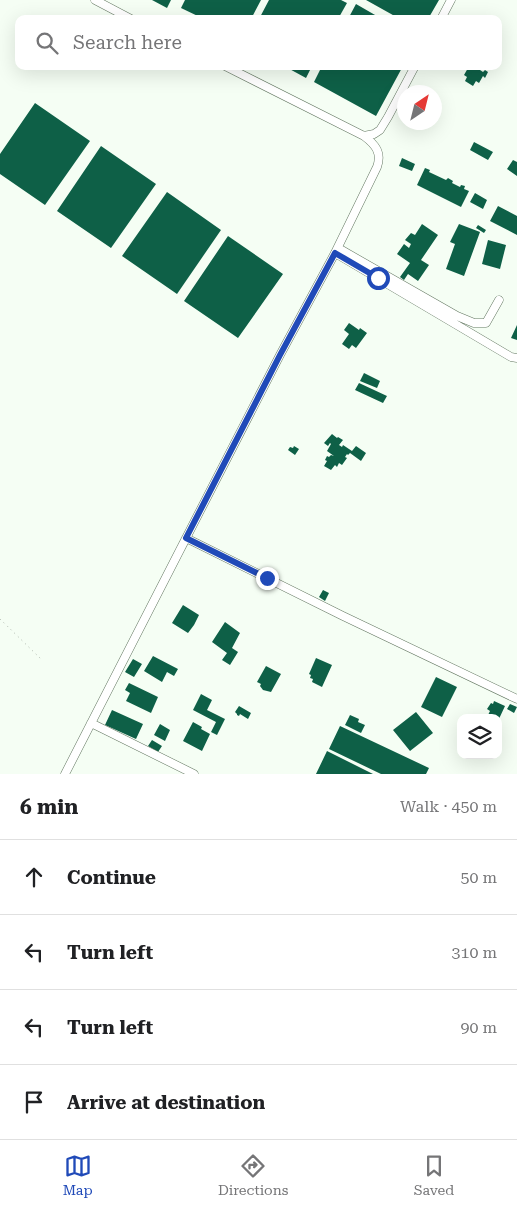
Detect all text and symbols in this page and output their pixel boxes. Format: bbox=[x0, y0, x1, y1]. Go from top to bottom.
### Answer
search box bbox=[15, 15, 502, 70]
icon: search bbox=[33, 29, 61, 57]
text: Search here bbox=[73, 31, 182, 54]
north arrow bbox=[397, 85, 442, 130]
route start bbox=[367, 267, 390, 290]
route end bbox=[256, 567, 279, 590]
map controls bbox=[457, 714, 502, 759]
button: layers bbox=[457, 714, 502, 759]
text: 6 min bbox=[20, 795, 78, 819]
text: Walk · 450 m bbox=[400, 797, 497, 816]
icon: ahead bbox=[20, 863, 48, 891]
text: Continue bbox=[67, 866, 156, 889]
text: 50 m bbox=[460, 868, 497, 887]
icon: left bbox=[20, 938, 48, 966]
text: Turn left bbox=[67, 941, 153, 964]
text: 310 m bbox=[451, 943, 497, 962]
icon: left bbox=[20, 1013, 48, 1041]
text: Turn left bbox=[67, 1016, 153, 1039]
text: 90 m bbox=[460, 1018, 497, 1037]
icon: arrive bbox=[20, 1088, 48, 1116]
text: Arrive at destination bbox=[67, 1091, 265, 1114]
tab: Map bbox=[63, 1152, 93, 1198]
tab: Directions bbox=[218, 1152, 288, 1198]
tab: Saved bbox=[414, 1152, 454, 1198]

